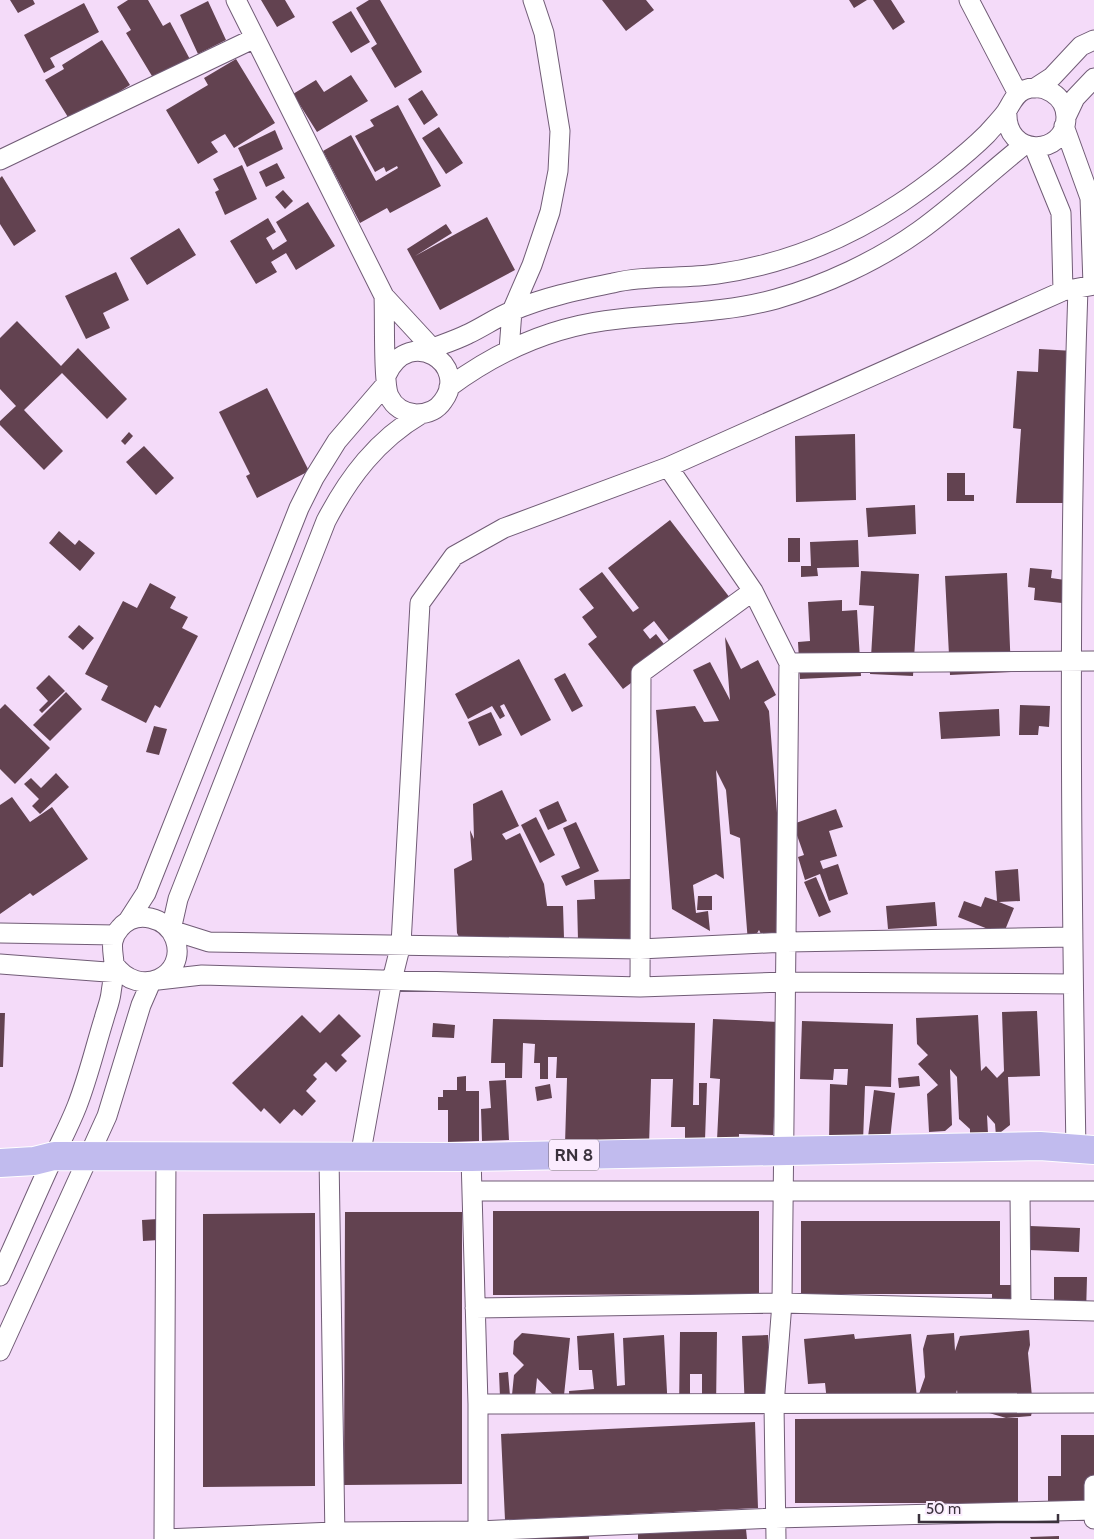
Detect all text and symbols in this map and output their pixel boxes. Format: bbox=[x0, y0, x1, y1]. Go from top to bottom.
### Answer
road number: RN 8 bbox=[549, 1140, 599, 1170]
scale bar bbox=[919, 1492, 1058, 1524]
text: 50 m bbox=[926, 1500, 961, 1518]

